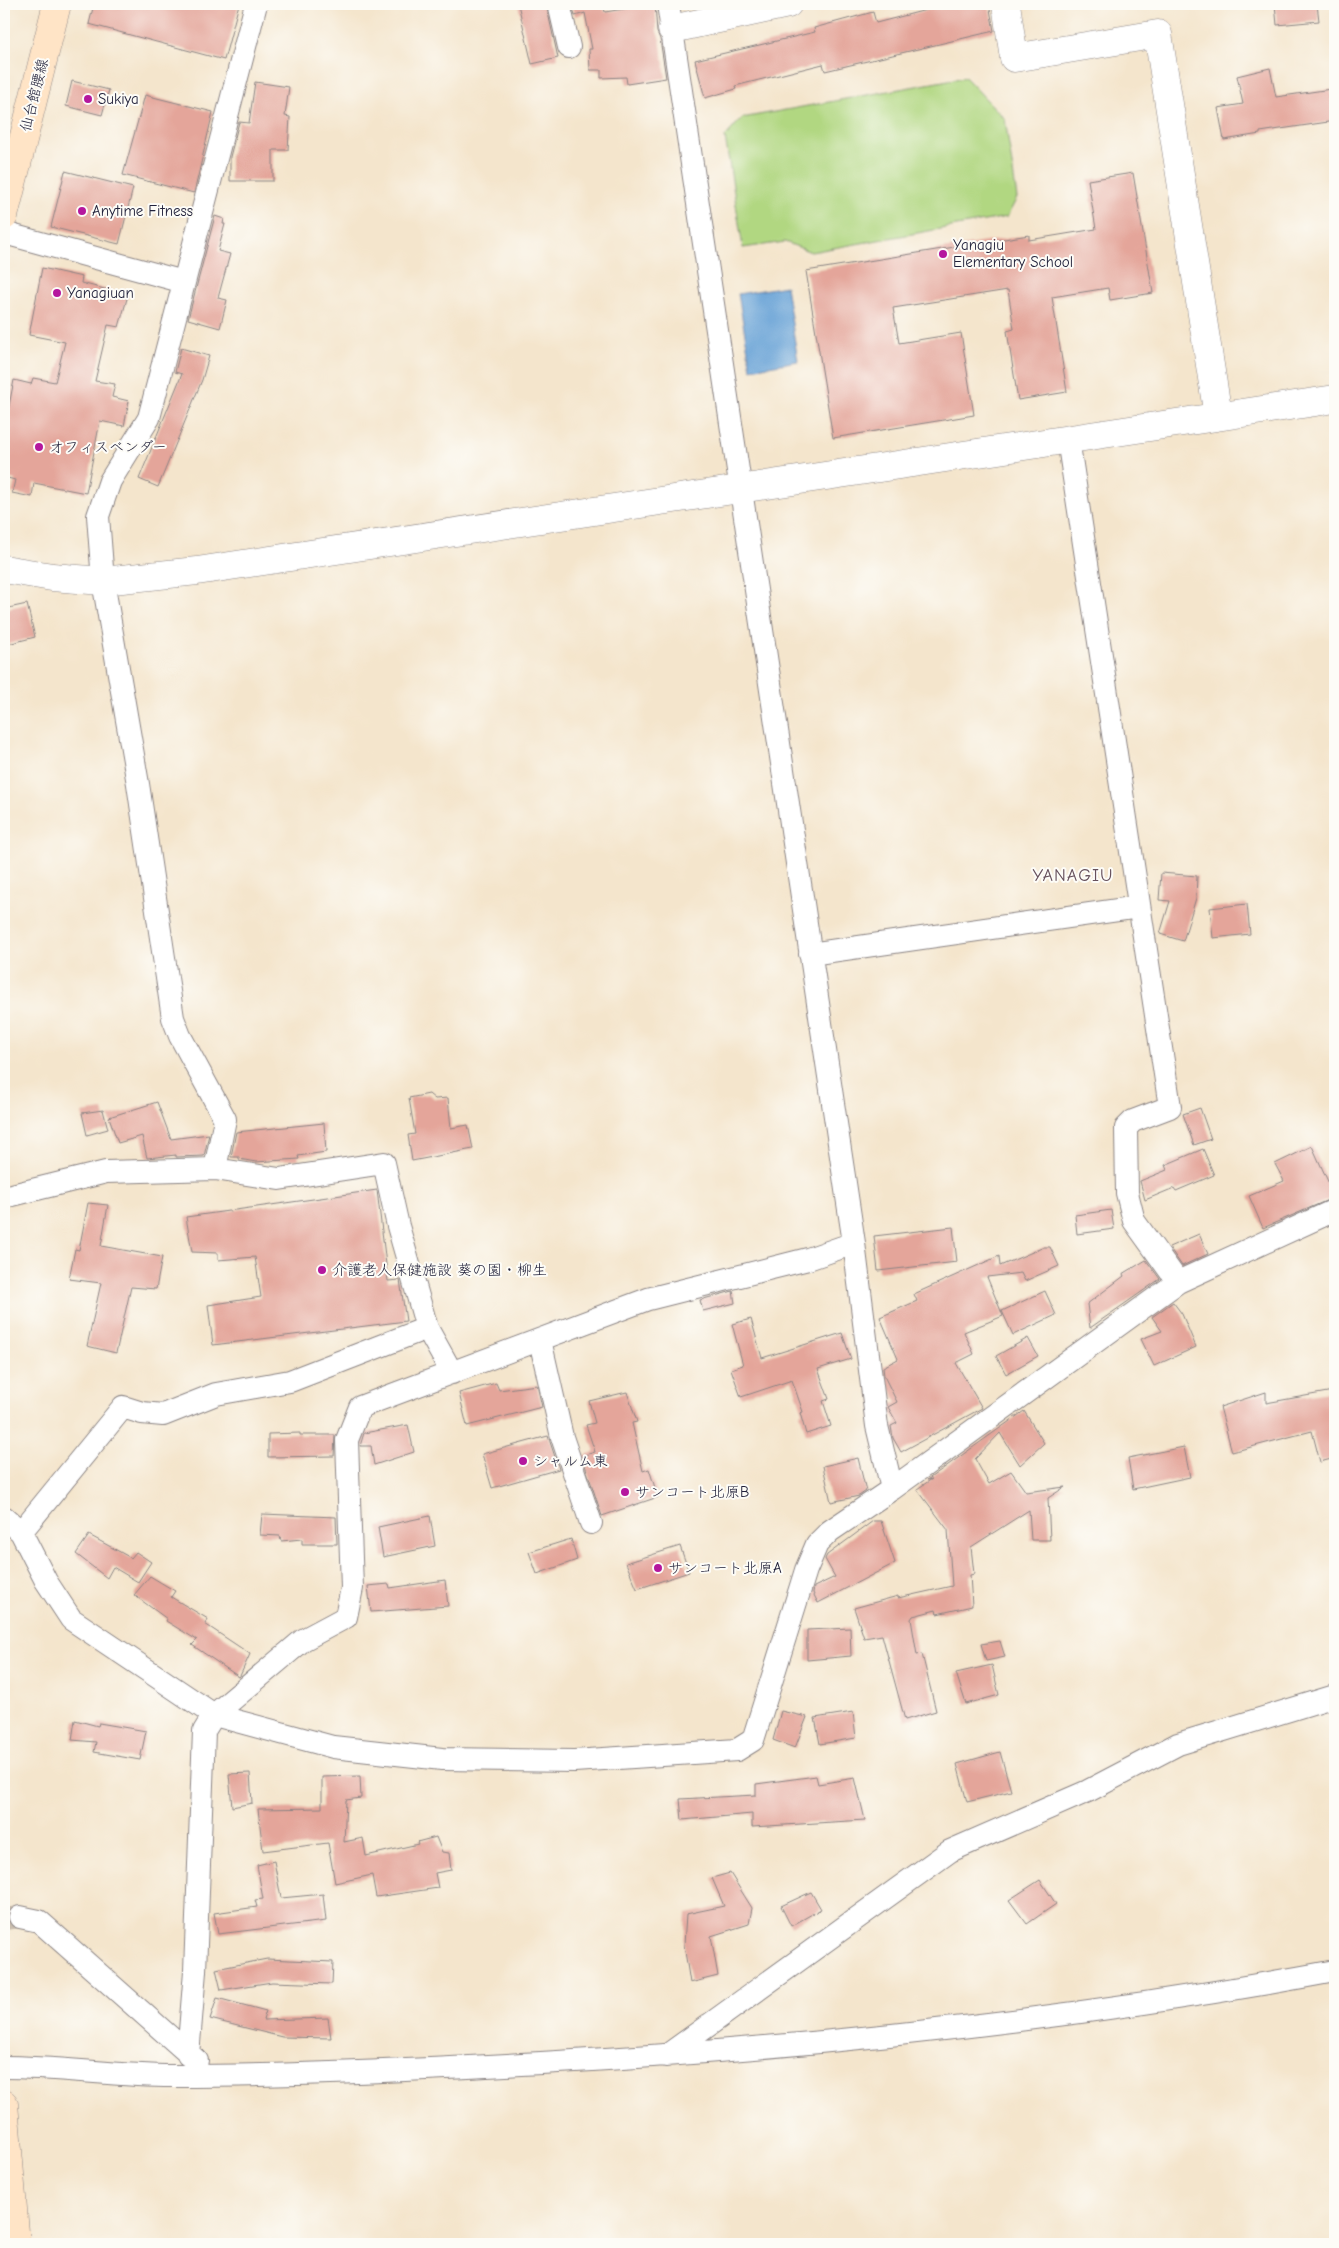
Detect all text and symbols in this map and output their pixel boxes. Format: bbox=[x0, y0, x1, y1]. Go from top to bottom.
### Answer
street label: 仙台館腰線 bbox=[16, 56, 52, 134]
place label: Sukiya bbox=[98, 90, 139, 108]
marker: Sukiya bbox=[82, 93, 94, 105]
place label: Anytime Fitness bbox=[92, 202, 193, 220]
marker: Anytime Fitness bbox=[76, 205, 88, 217]
place label: Yanagiu Elementary School bbox=[953, 236, 1073, 271]
marker: Yanagiu Elementary School bbox=[937, 248, 949, 260]
place label: Yanagiuan bbox=[67, 284, 134, 302]
marker: Yanagiuan bbox=[51, 287, 63, 299]
place label: オフィスベンダー bbox=[49, 438, 167, 456]
marker: オフィスベンダー bbox=[33, 441, 45, 453]
district label: YANAGIU bbox=[1032, 865, 1114, 886]
place label: 介護老人保健施設 葵の園・柳生 bbox=[332, 1261, 547, 1279]
marker: 介護老人保健施設 葵の園・柳生 bbox=[316, 1264, 328, 1276]
place label: シャルム東 bbox=[533, 1452, 608, 1470]
marker: シャルム東 bbox=[517, 1455, 529, 1467]
place label: サンコート北原B bbox=[635, 1483, 749, 1501]
marker: サンコート北原B bbox=[619, 1486, 631, 1498]
place label: サンコート北原A bbox=[668, 1559, 782, 1577]
marker: サンコート北原A bbox=[652, 1562, 664, 1574]

